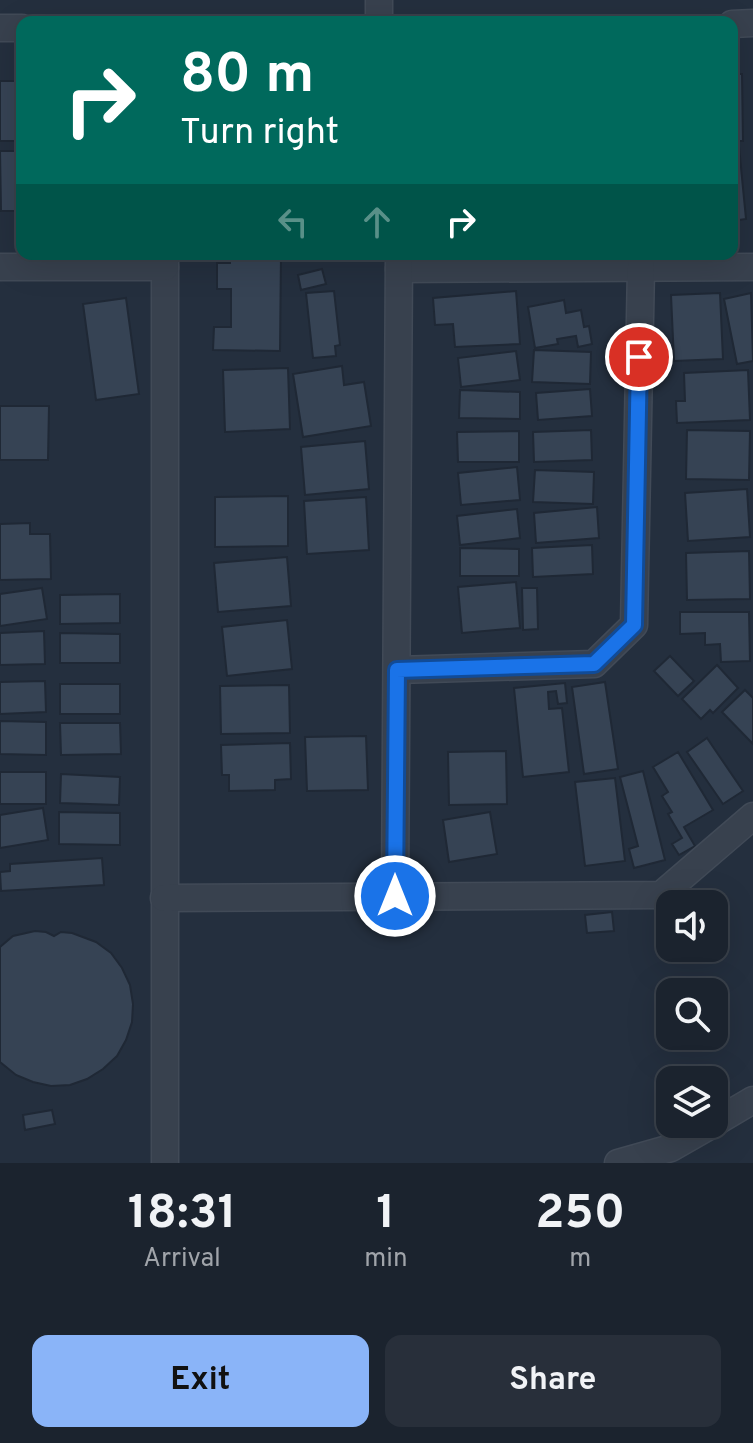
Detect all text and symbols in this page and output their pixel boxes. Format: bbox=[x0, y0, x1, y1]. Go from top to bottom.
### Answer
text: 80 m bbox=[180, 42, 314, 112]
icon: right bbox=[48, 48, 152, 152]
text: Turn right bbox=[180, 111, 339, 157]
icon: left bbox=[271, 200, 315, 244]
icon: ahead bbox=[355, 200, 399, 244]
icon: right bbox=[439, 200, 483, 244]
pin bbox=[605, 323, 673, 391]
icon: arrive bbox=[617, 335, 661, 379]
position arrow bbox=[353, 854, 437, 938]
map controls bbox=[656, 890, 728, 1138]
button: sound bbox=[656, 890, 728, 962]
button: search bbox=[656, 978, 728, 1050]
button: layers bbox=[656, 1066, 728, 1138]
text: 18:31 bbox=[128, 1185, 237, 1245]
text: 1 bbox=[376, 1185, 395, 1245]
text: 250 bbox=[535, 1185, 625, 1245]
text: Arrival bbox=[143, 1243, 221, 1276]
text: min bbox=[364, 1243, 408, 1276]
text: m bbox=[569, 1243, 591, 1276]
button: Exit bbox=[32, 1335, 369, 1427]
button: Share bbox=[385, 1335, 721, 1427]

